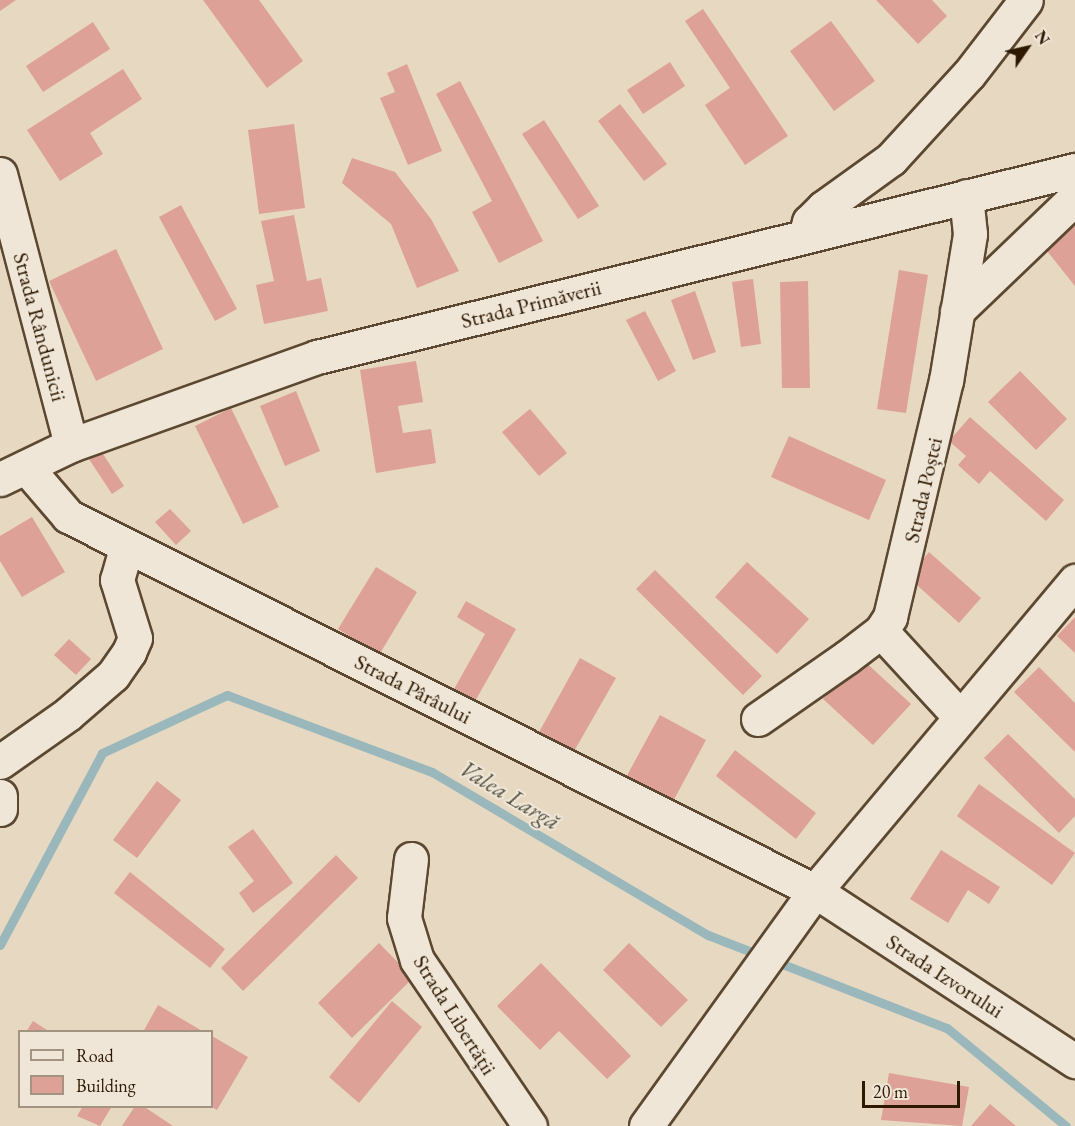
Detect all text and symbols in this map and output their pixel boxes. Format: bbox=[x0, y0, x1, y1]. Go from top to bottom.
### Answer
north arrow bbox=[997, 18, 1057, 78]
text: N bbox=[1030, 26, 1055, 49]
street label: Strada Rândunicii bbox=[7, 250, 73, 404]
street label: Strada Primăverii bbox=[458, 274, 604, 334]
street label: Strada Poștei bbox=[898, 435, 948, 545]
street label: Strada Pârâului bbox=[350, 648, 476, 730]
water label: Valea Largă bbox=[455, 754, 565, 836]
street label: Strada Izvorului bbox=[881, 928, 1009, 1024]
street label: Strada Libertății bbox=[408, 950, 502, 1080]
legend bbox=[18, 1030, 213, 1108]
text: Road bbox=[76, 1044, 114, 1067]
scale bar bbox=[865, 1069, 962, 1107]
text: Building bbox=[76, 1074, 136, 1097]
text: 20 m bbox=[873, 1080, 908, 1103]

